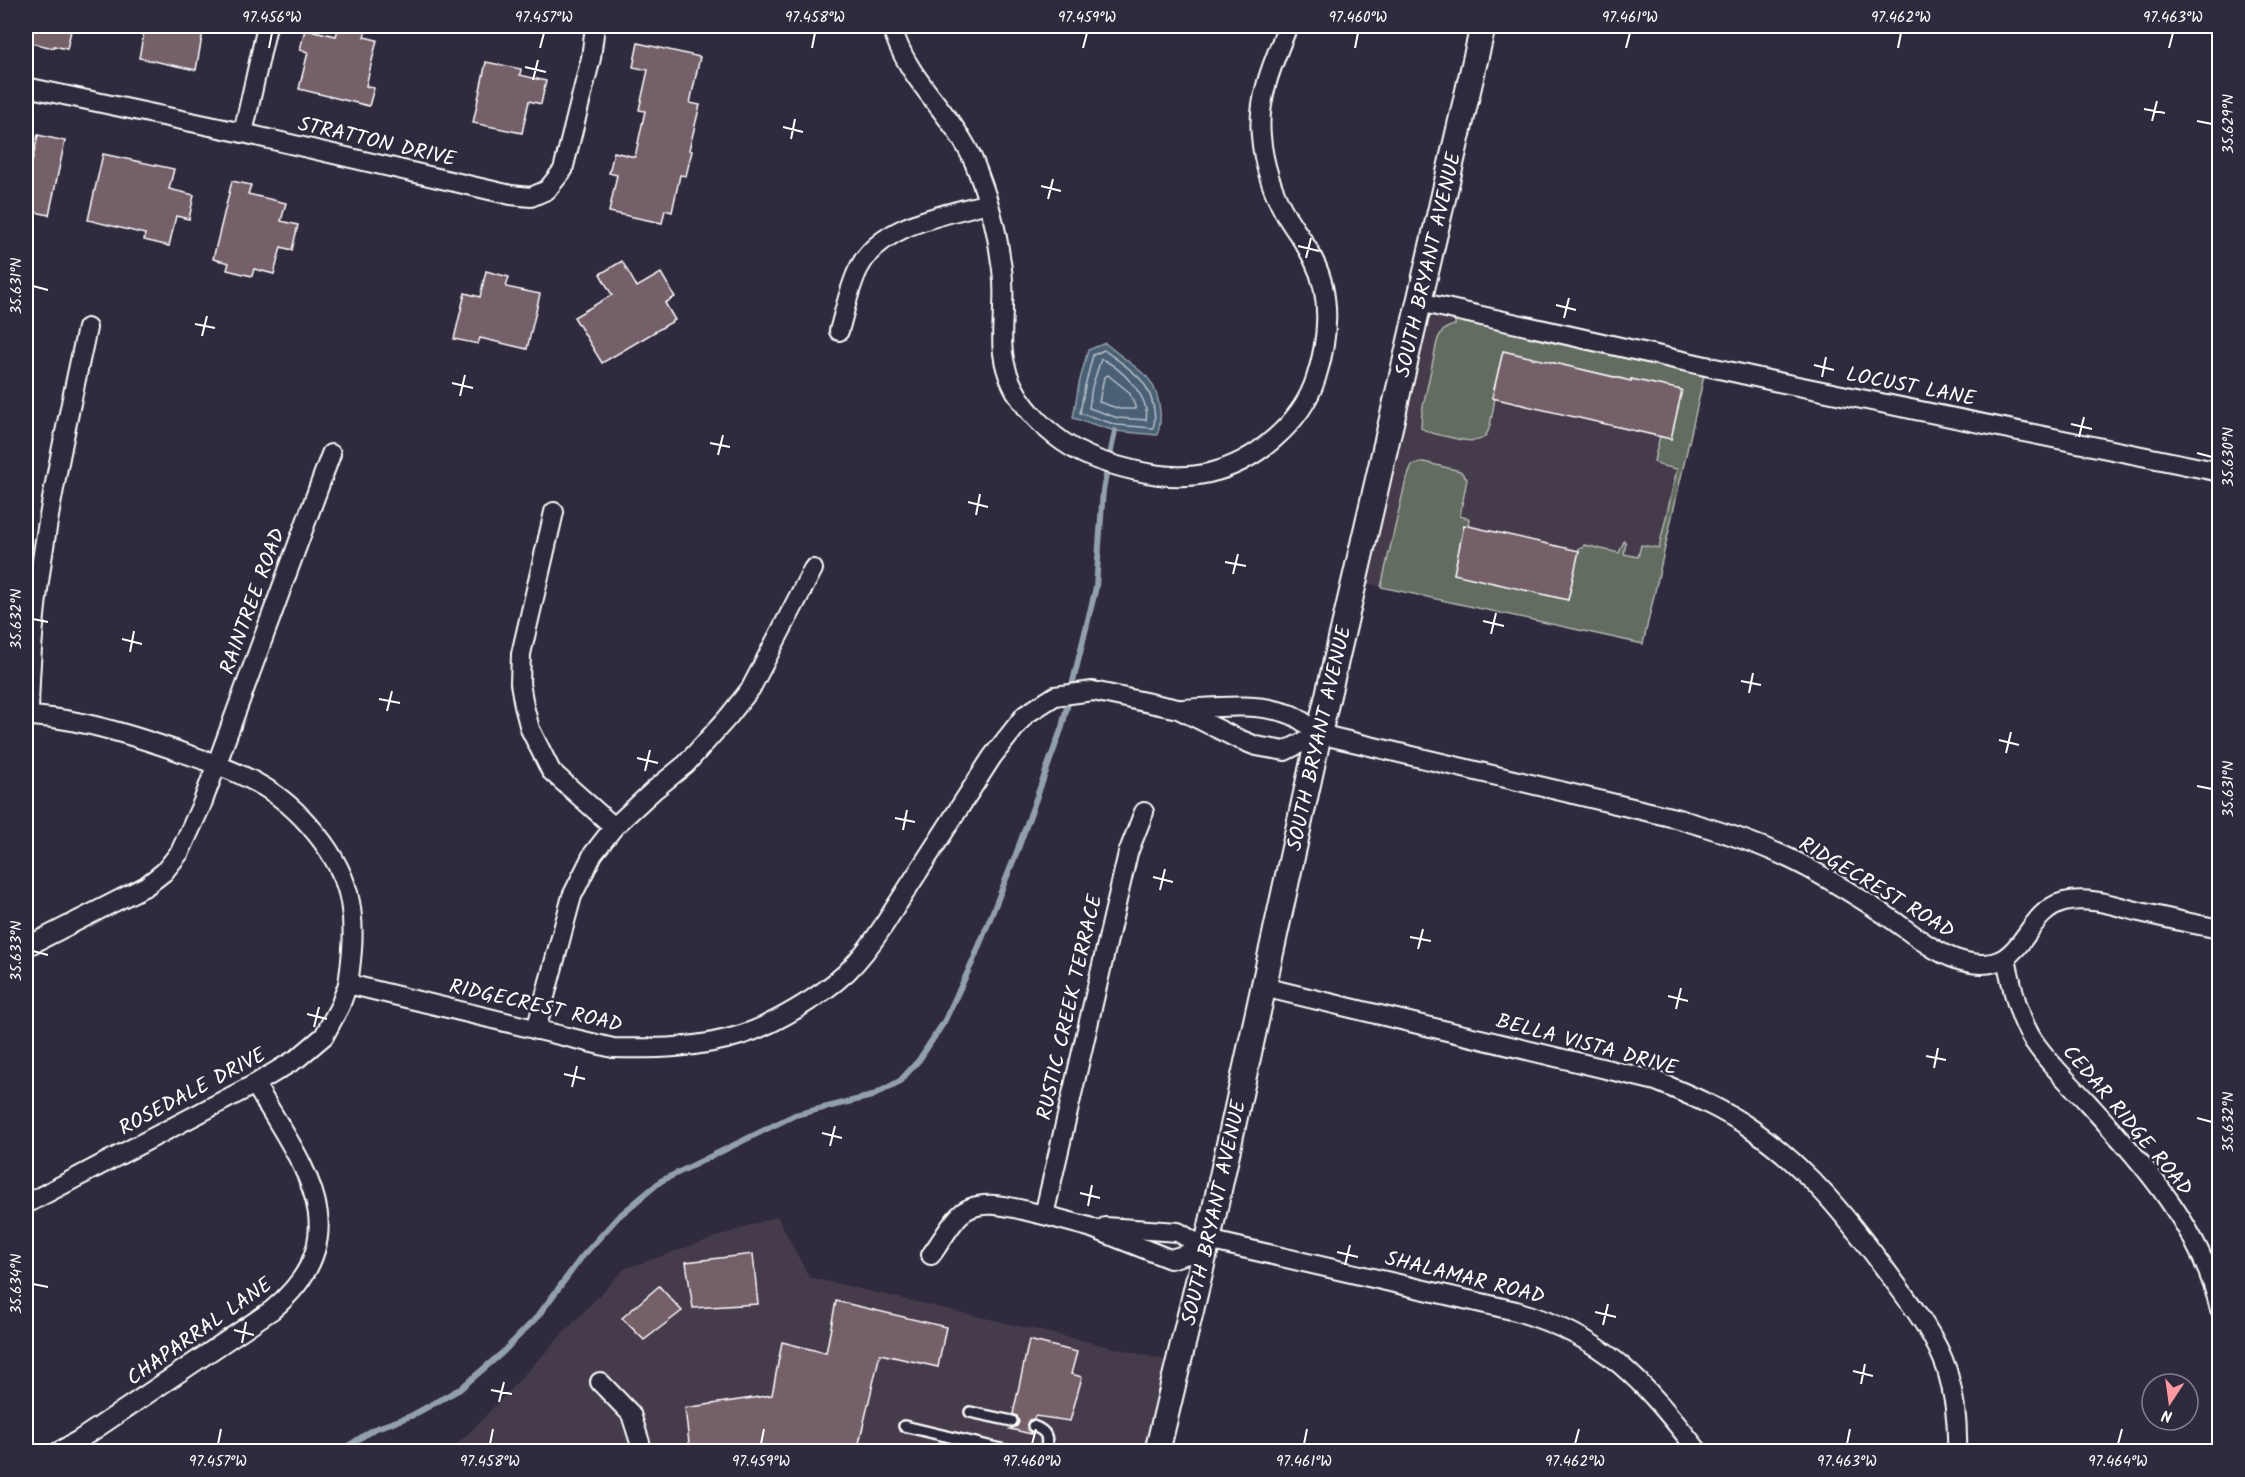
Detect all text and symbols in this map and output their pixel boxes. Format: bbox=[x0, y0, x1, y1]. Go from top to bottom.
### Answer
text: 97.456°W bbox=[242, 6, 302, 30]
text: 97.457°W bbox=[515, 6, 573, 30]
text: 97.458°W bbox=[785, 6, 845, 30]
text: 97.459°W bbox=[1058, 6, 1116, 30]
text: 97.460°W bbox=[1329, 6, 1388, 30]
text: 97.461°W bbox=[1602, 6, 1658, 30]
text: 97.462°W bbox=[1871, 6, 1931, 30]
text: 97.463°W bbox=[2143, 6, 2203, 30]
text: 35.629°N bbox=[2217, 94, 2241, 154]
street label: STRATTON DRIVE bbox=[294, 108, 460, 177]
street label: SOUTH BRYANT AVENUE bbox=[1387, 148, 1471, 381]
text: 35.631°N bbox=[5, 257, 29, 315]
street label: LOCUST LANE bbox=[1843, 359, 1979, 416]
text: 35.630°N bbox=[2217, 427, 2241, 487]
street label: RAINTREE ROAD bbox=[212, 524, 295, 679]
text: 35.632°N bbox=[5, 588, 29, 650]
street label: SOUTH BRYANT AVENUE bbox=[1279, 622, 1362, 854]
text: 35.631°N bbox=[2217, 760, 2241, 818]
street label: RIDGECREST ROAD bbox=[1792, 829, 1961, 948]
street label: RUSTIC CREEK TERRACE bbox=[1028, 891, 1113, 1123]
text: 35.633°N bbox=[5, 921, 29, 981]
street label: RIDGECREST ROAD bbox=[446, 970, 626, 1042]
street label: BELLA VISTA DRIVE bbox=[1492, 1005, 1682, 1086]
street label: CEDAR RIDGE ROAD bbox=[2053, 1038, 2200, 1204]
street label: ROSEDALE DRIVE bbox=[113, 1039, 273, 1145]
text: 35.632°N bbox=[2217, 1091, 2241, 1153]
street label: SOUTH BRYANT AVENUE bbox=[1173, 1096, 1256, 1329]
street label: SHALAMAR ROAD bbox=[1381, 1243, 1548, 1314]
text: 35.634°N bbox=[5, 1254, 29, 1314]
street label: CHAPARRAL LANE bbox=[120, 1269, 280, 1395]
north arrow bbox=[2140, 1372, 2200, 1432]
text: N bbox=[2159, 1402, 2175, 1428]
text: 97.457°W bbox=[189, 1450, 247, 1474]
text: 97.458°W bbox=[460, 1450, 520, 1474]
text: 97.459°W bbox=[732, 1450, 790, 1474]
text: 97.460°W bbox=[1003, 1450, 1062, 1474]
text: 97.461°W bbox=[1276, 1450, 1332, 1474]
text: 97.462°W bbox=[1545, 1450, 1605, 1474]
text: 97.463°W bbox=[1817, 1450, 1877, 1474]
text: 97.464°W bbox=[2088, 1450, 2148, 1474]

